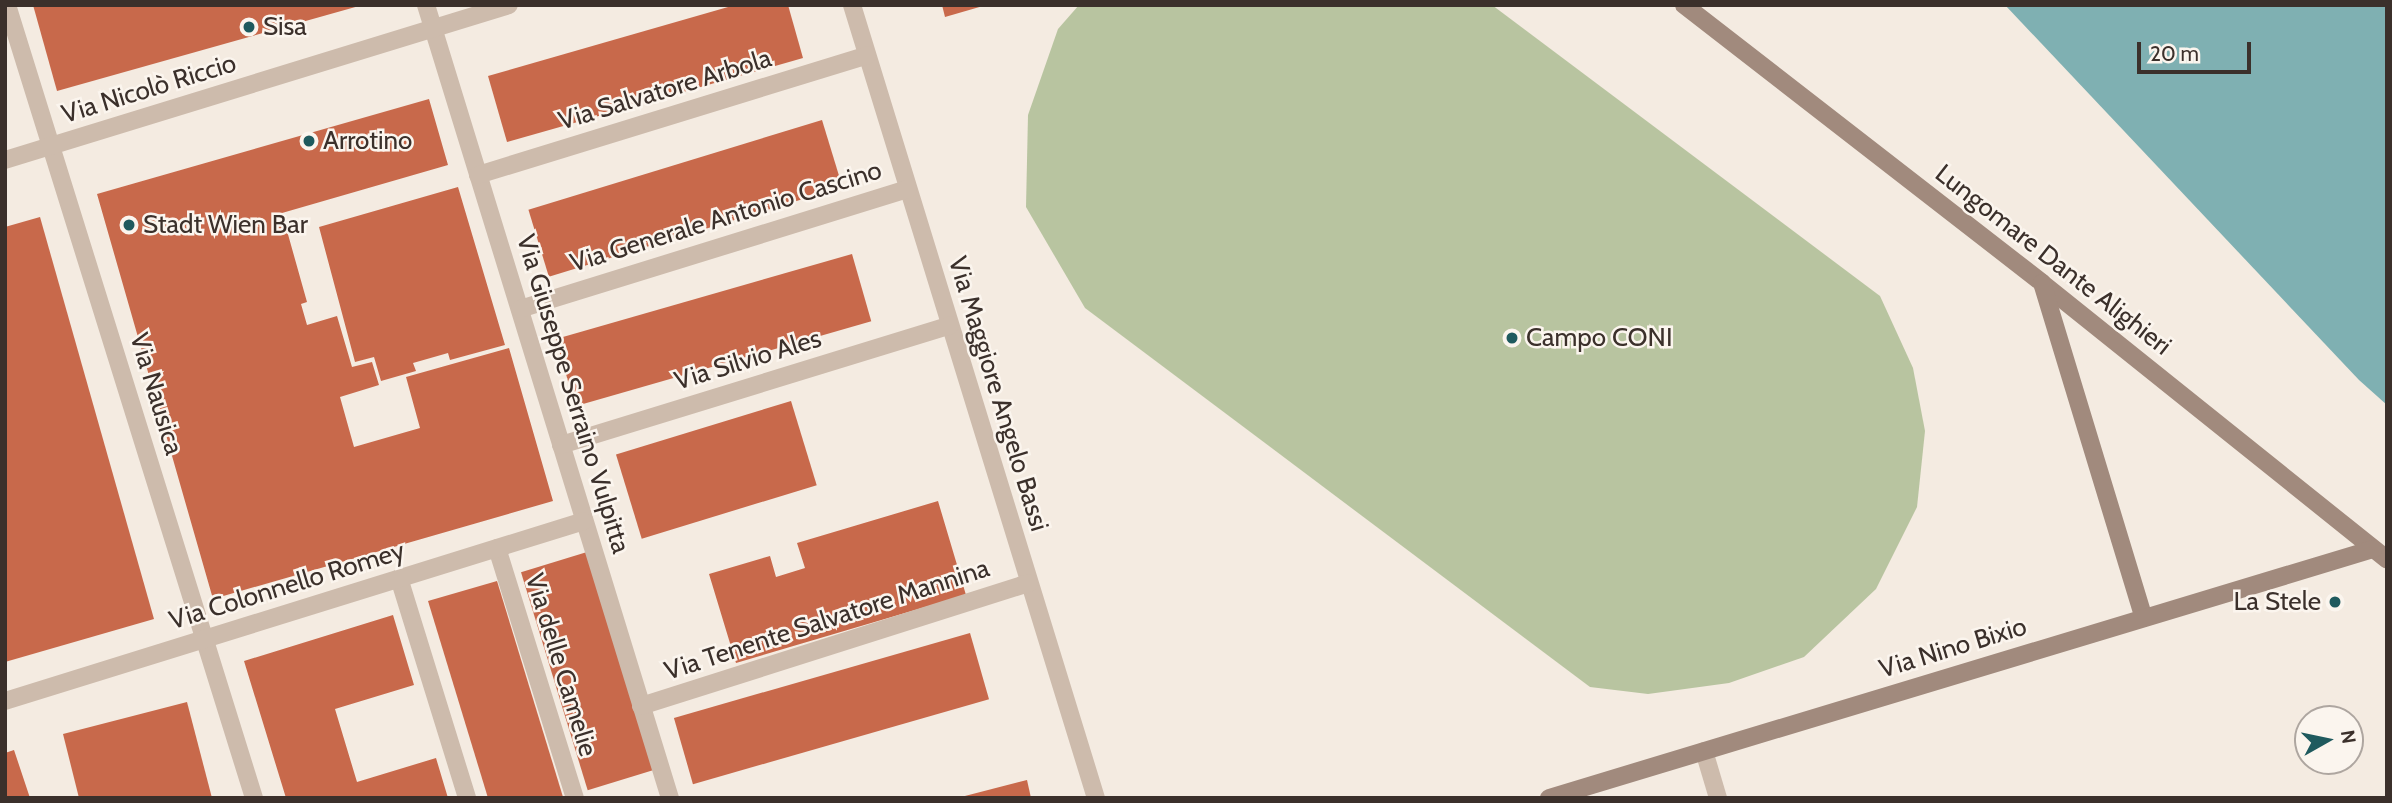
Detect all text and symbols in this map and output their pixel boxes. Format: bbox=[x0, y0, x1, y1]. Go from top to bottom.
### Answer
place label: Sisa bbox=[263, 11, 307, 43]
marker: Sisa bbox=[241, 19, 257, 35]
scale bar bbox=[2140, 28, 2254, 72]
text: 20 m bbox=[2150, 41, 2199, 66]
street label: Via Salvatore Arbola bbox=[555, 43, 775, 137]
street label: Via Nicolò Riccio bbox=[58, 48, 240, 130]
place label: Arrotino bbox=[323, 125, 412, 157]
marker: Arrotino bbox=[301, 133, 317, 149]
street label: Via Generale Antonio Cascino bbox=[567, 155, 885, 279]
street label: Lungomare Dante Alighieri bbox=[1929, 158, 2177, 362]
place label: Stadt Wien Bar bbox=[143, 209, 308, 241]
marker: Stadt Wien Bar bbox=[121, 217, 137, 233]
street label: Via Giuseppe Serraino Vulpitta bbox=[510, 231, 636, 557]
street label: Via Maggiore Angelo Bassi bbox=[941, 253, 1055, 535]
place label: Campo CONI bbox=[1526, 322, 1673, 354]
street label: Via Silvio Ales bbox=[671, 323, 825, 397]
street label: Via Nausica bbox=[123, 329, 189, 459]
marker: Campo CONI bbox=[1504, 330, 1520, 346]
street label: Via Colonnello Romey bbox=[166, 535, 408, 637]
street label: Via Tenente Salvatore Mannina bbox=[661, 553, 993, 687]
street label: Via delle Camelie bbox=[518, 570, 604, 760]
place label: La Stele bbox=[2234, 586, 2321, 618]
marker: La Stele bbox=[2327, 594, 2343, 610]
street label: Via Nino Bixio bbox=[1876, 611, 2030, 685]
north arrow bbox=[2294, 705, 2364, 775]
text: N bbox=[2336, 729, 2361, 745]

